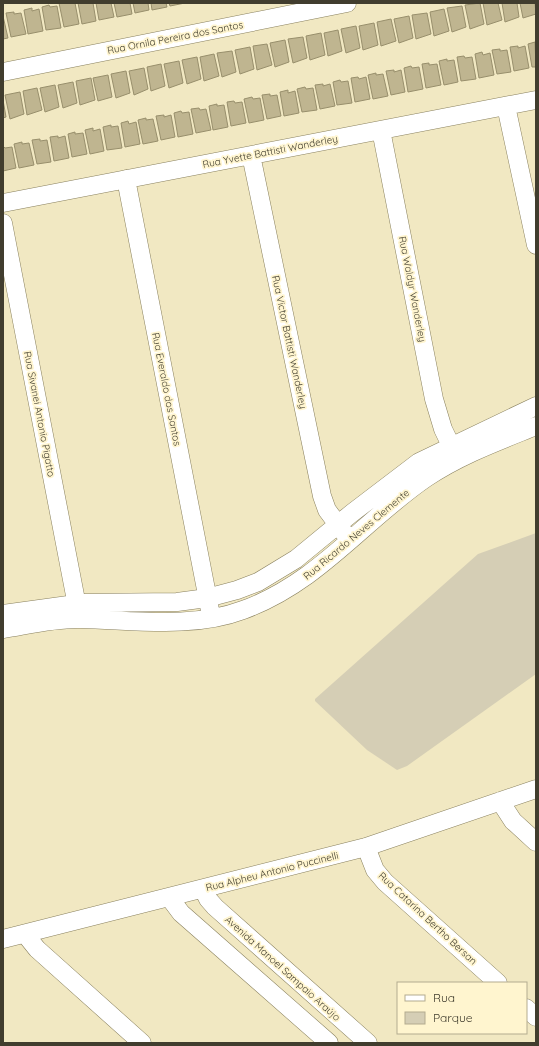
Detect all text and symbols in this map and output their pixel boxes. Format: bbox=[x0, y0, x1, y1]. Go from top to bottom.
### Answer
street label: Rua Ornila Pereira dos Santos bbox=[106, 18, 244, 57]
street label: Rua Yvette Battisti Wanderley bbox=[201, 132, 339, 171]
street label: Rua Waldyr Wanderley bbox=[396, 235, 429, 343]
street label: Rua Victor Battisti Wanderley bbox=[269, 274, 310, 410]
street label: Rua Everaldo dos Santos bbox=[149, 331, 184, 447]
street label: Rua Sivanei Antonio Pigatto bbox=[21, 350, 58, 478]
street label: Rua Ricardo Neves Clemente bbox=[301, 486, 412, 583]
street label: Rua Alpheu Antonio Puccinelli bbox=[204, 849, 340, 894]
street label: Rua Catarina Bertho Bersan bbox=[376, 869, 480, 967]
street label: Avenida Manoel Sampaio Araújo bbox=[222, 913, 343, 1024]
legend bbox=[397, 982, 527, 1034]
text: Rua bbox=[433, 990, 455, 1005]
text: Parque bbox=[433, 1010, 473, 1025]

